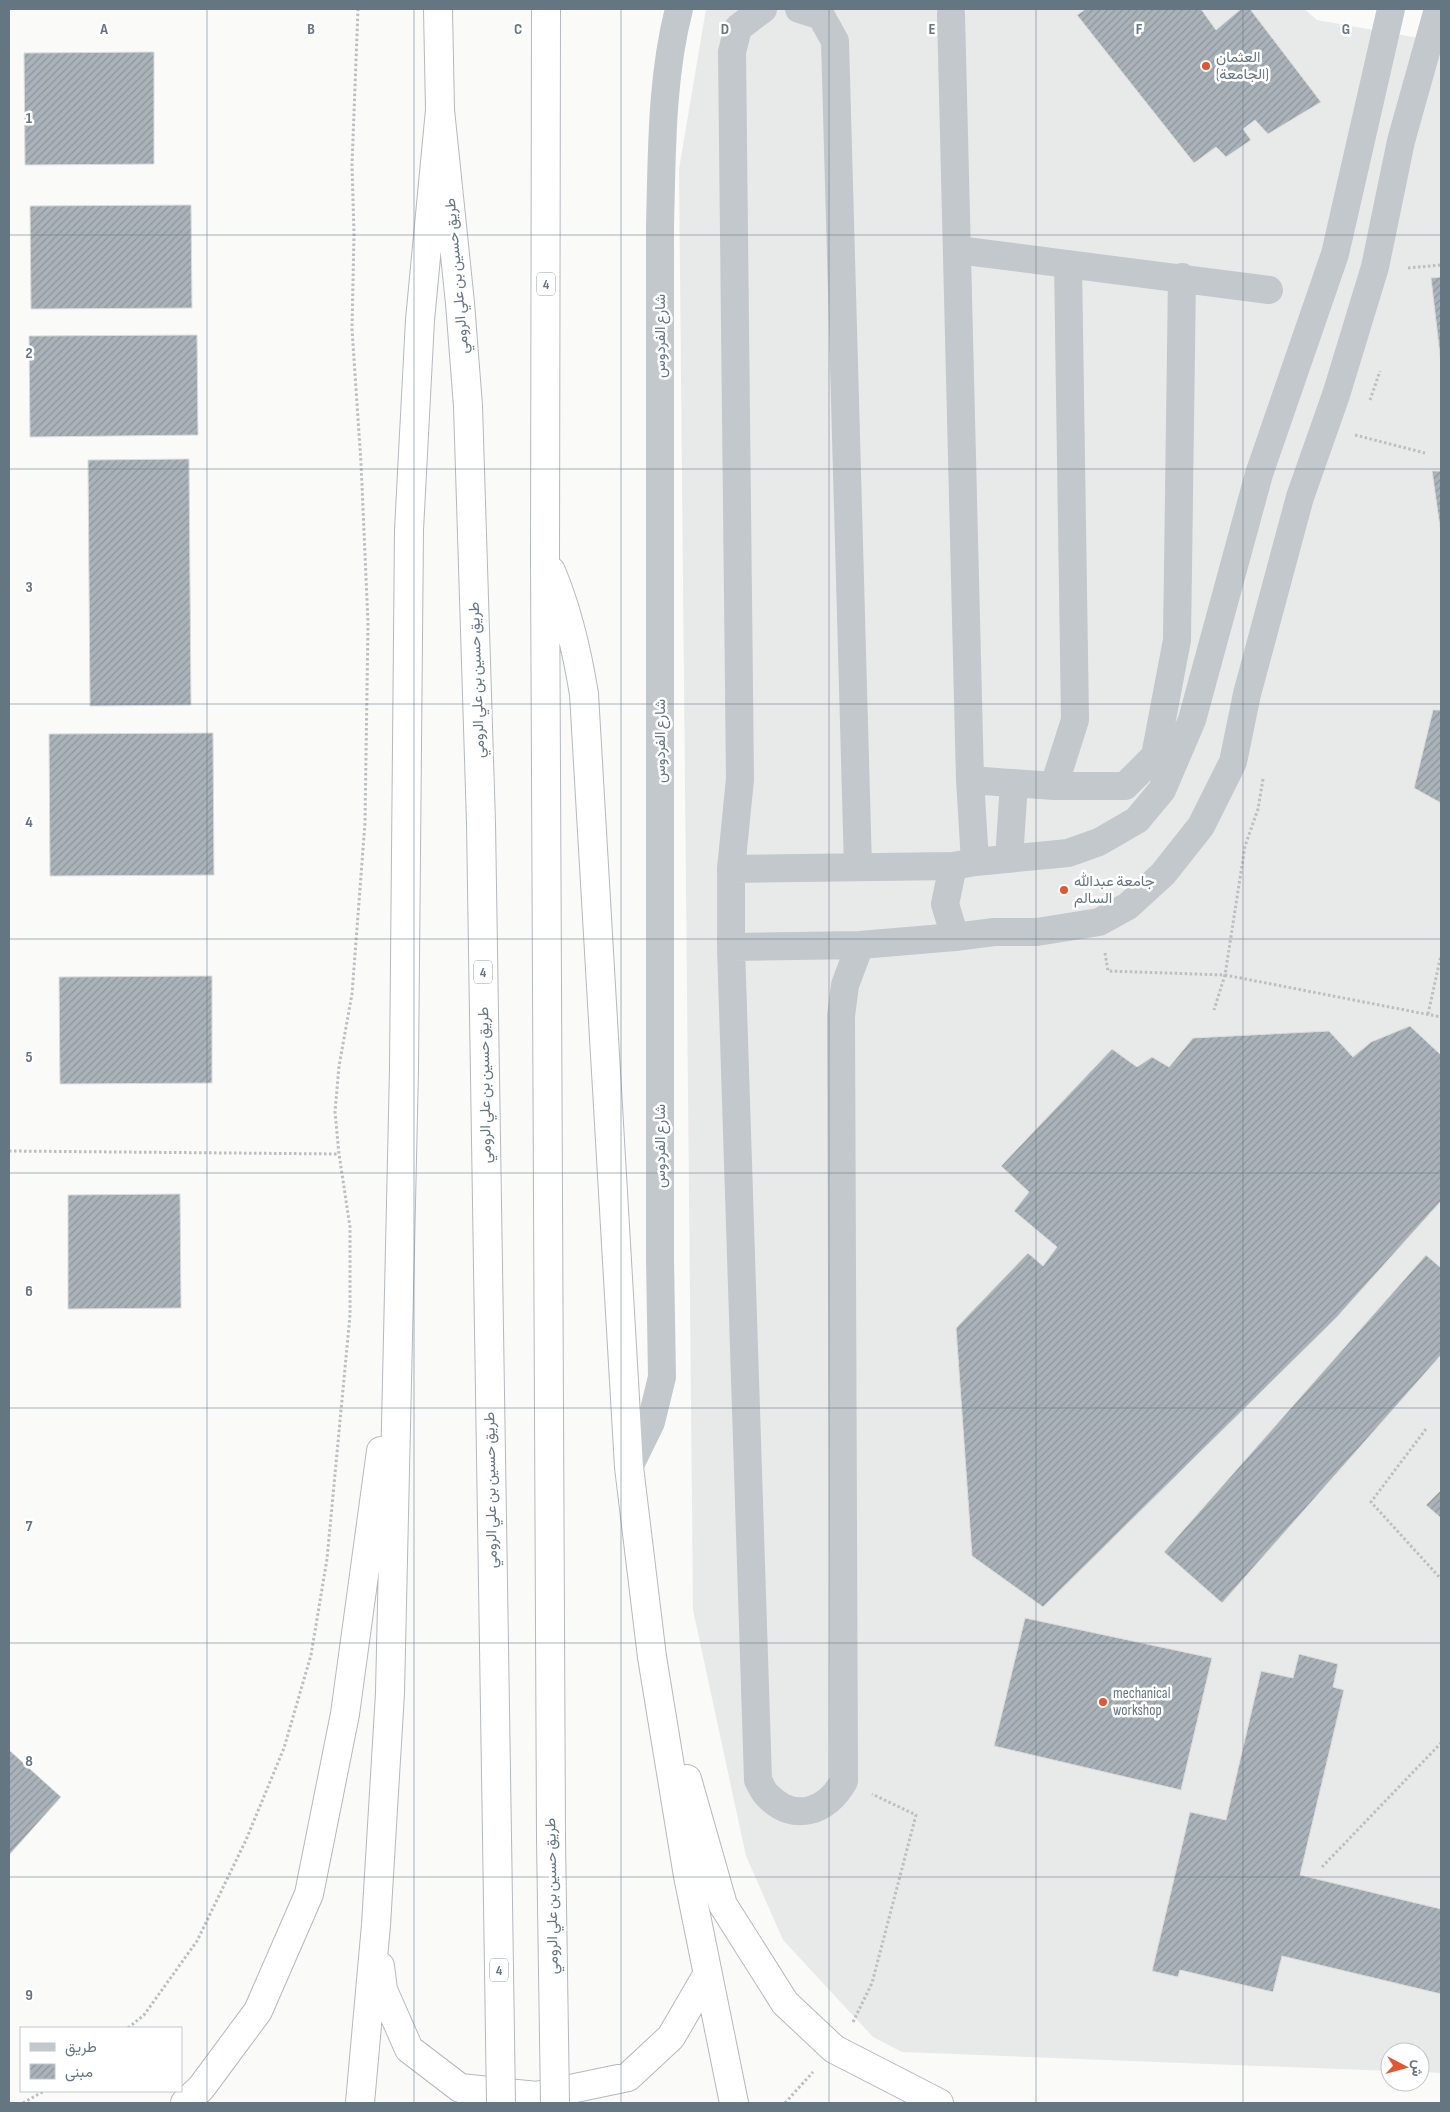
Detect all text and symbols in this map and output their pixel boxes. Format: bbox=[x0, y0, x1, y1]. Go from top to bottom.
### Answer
text: A bbox=[99, 20, 108, 39]
text: B bbox=[307, 20, 315, 39]
text: C bbox=[514, 20, 522, 39]
text: D bbox=[721, 20, 729, 39]
text: E bbox=[929, 20, 936, 39]
text: F bbox=[1136, 20, 1143, 39]
text: G bbox=[1342, 20, 1350, 39]
place label: العثمان (الجامعة) bbox=[1216, 48, 1269, 84]
marker: العثمان (الجامعة) bbox=[1200, 60, 1212, 72]
text: 1 bbox=[26, 109, 33, 128]
street label: طريق حسين بن علي الرومي bbox=[441, 197, 476, 355]
road number: 4 bbox=[537, 272, 555, 296]
street label: شارع الفردوس bbox=[651, 294, 671, 378]
text: 2 bbox=[25, 344, 33, 363]
text: 3 bbox=[25, 578, 33, 597]
street label: طريق حسين بن علي الرومي bbox=[465, 601, 492, 759]
street label: شارع الفردوس bbox=[651, 699, 671, 783]
text: 4 bbox=[25, 813, 33, 832]
place label: جامعة عبدالله السالم bbox=[1074, 872, 1155, 908]
marker: جامعة عبدالله السالم bbox=[1058, 884, 1070, 896]
road number: 4 bbox=[474, 960, 492, 984]
street label: طريق حسين بن علي الرومي bbox=[474, 1006, 499, 1163]
text: 5 bbox=[25, 1048, 33, 1067]
street label: شارع الفردوس bbox=[651, 1104, 671, 1188]
text: 6 bbox=[25, 1282, 33, 1301]
street label: طريق حسين بن علي الرومي bbox=[480, 1411, 505, 1568]
text: 7 bbox=[26, 1517, 33, 1536]
place label: mechanical workshop bbox=[1113, 1684, 1170, 1720]
marker: mechanical workshop bbox=[1097, 1696, 1109, 1708]
text: 8 bbox=[25, 1752, 33, 1771]
street label: طريق حسين بن علي الرومي bbox=[541, 1817, 566, 1974]
road number: 4 bbox=[490, 1958, 508, 1982]
text: 9 bbox=[25, 1986, 33, 2005]
legend bbox=[20, 2027, 182, 2092]
text: طريق bbox=[65, 2038, 97, 2057]
north arrow bbox=[1380, 2042, 1430, 2092]
text: ش bbox=[1408, 2059, 1427, 2078]
text: مبنى bbox=[65, 2063, 93, 2082]

